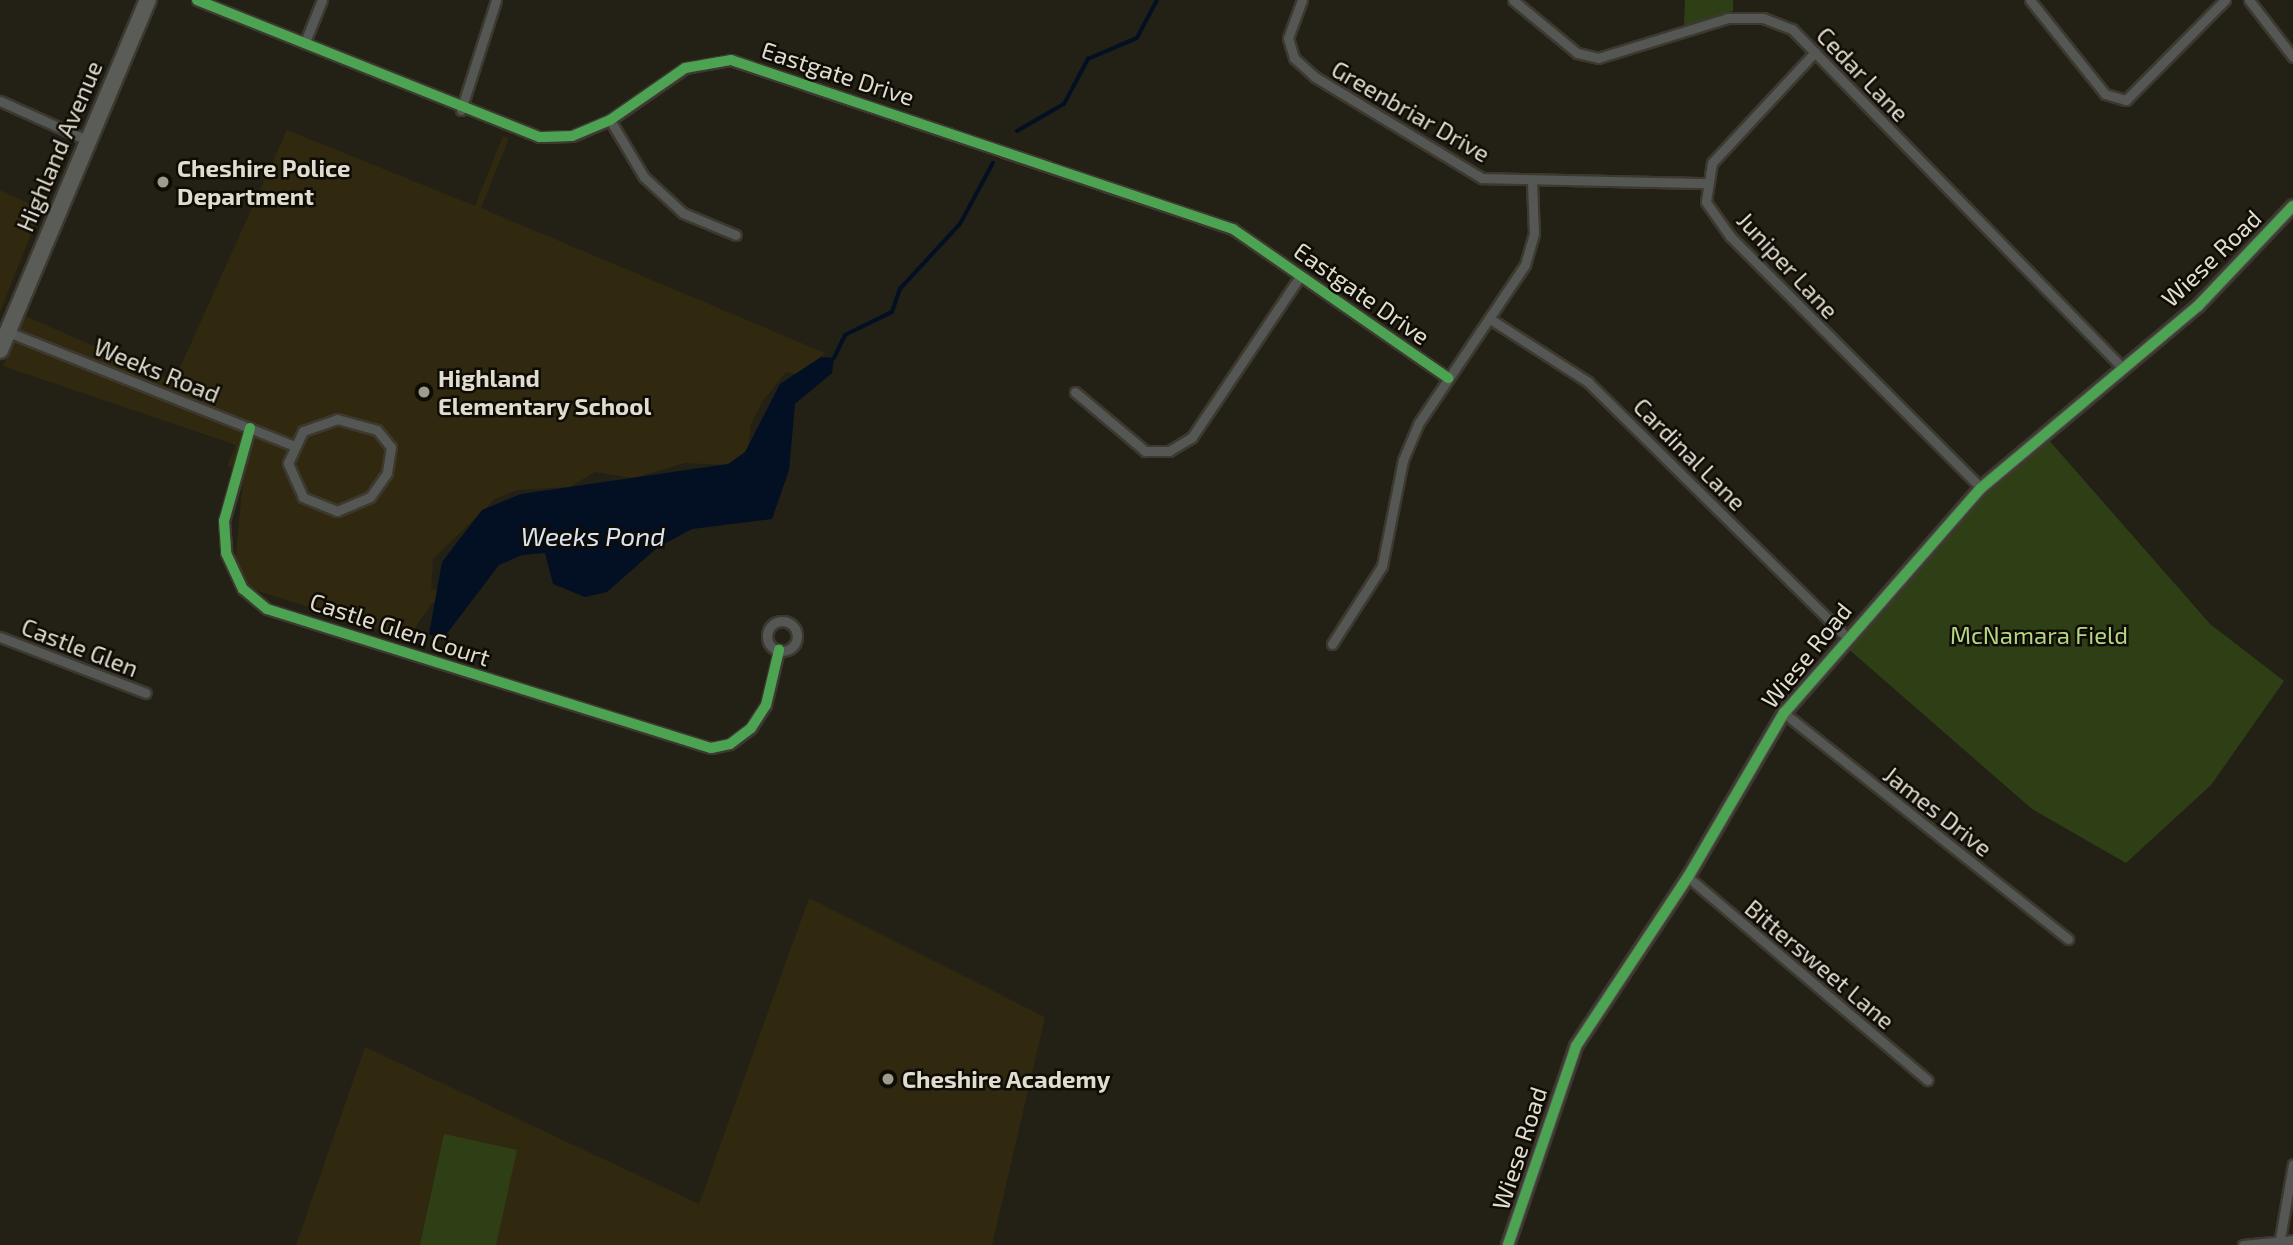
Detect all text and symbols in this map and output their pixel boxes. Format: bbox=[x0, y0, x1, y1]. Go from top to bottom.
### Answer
street label: Cedar Lane bbox=[1811, 21, 1915, 127]
street label: Eastgate Drive bbox=[758, 35, 918, 111]
street label: Greenbriar Drive bbox=[1327, 54, 1495, 168]
street label: Highland Avenue bbox=[10, 56, 108, 236]
place label: Cheshire Police Department bbox=[177, 154, 351, 210]
marker: Cheshire Police Department bbox=[155, 174, 171, 190]
street label: Wiese Road bbox=[2155, 203, 2267, 313]
street label: Juniper Lane bbox=[1731, 205, 1845, 325]
street label: Eastgate Drive bbox=[1289, 236, 1435, 350]
street label: Weeks Road bbox=[90, 332, 224, 408]
place label: Highland Elementary School bbox=[438, 364, 652, 420]
marker: Highland Elementary School bbox=[416, 384, 432, 400]
street label: Cardinal Lane bbox=[1628, 392, 1752, 516]
water label: Weeks Pond bbox=[521, 520, 665, 552]
street label: Castle Glen Court bbox=[306, 586, 494, 672]
street label: Wiese Road bbox=[1755, 596, 1857, 714]
street label: Castle Glen bbox=[18, 612, 142, 682]
park label: McNamara Field bbox=[1950, 621, 2128, 649]
street label: James Drive bbox=[1878, 760, 1998, 862]
street label: Bittersweet Lane bbox=[1739, 893, 1901, 1035]
place label: Cheshire Academy bbox=[902, 1065, 1111, 1093]
marker: Cheshire Academy bbox=[880, 1071, 896, 1087]
street label: Wiese Road bbox=[1486, 1083, 1552, 1213]

